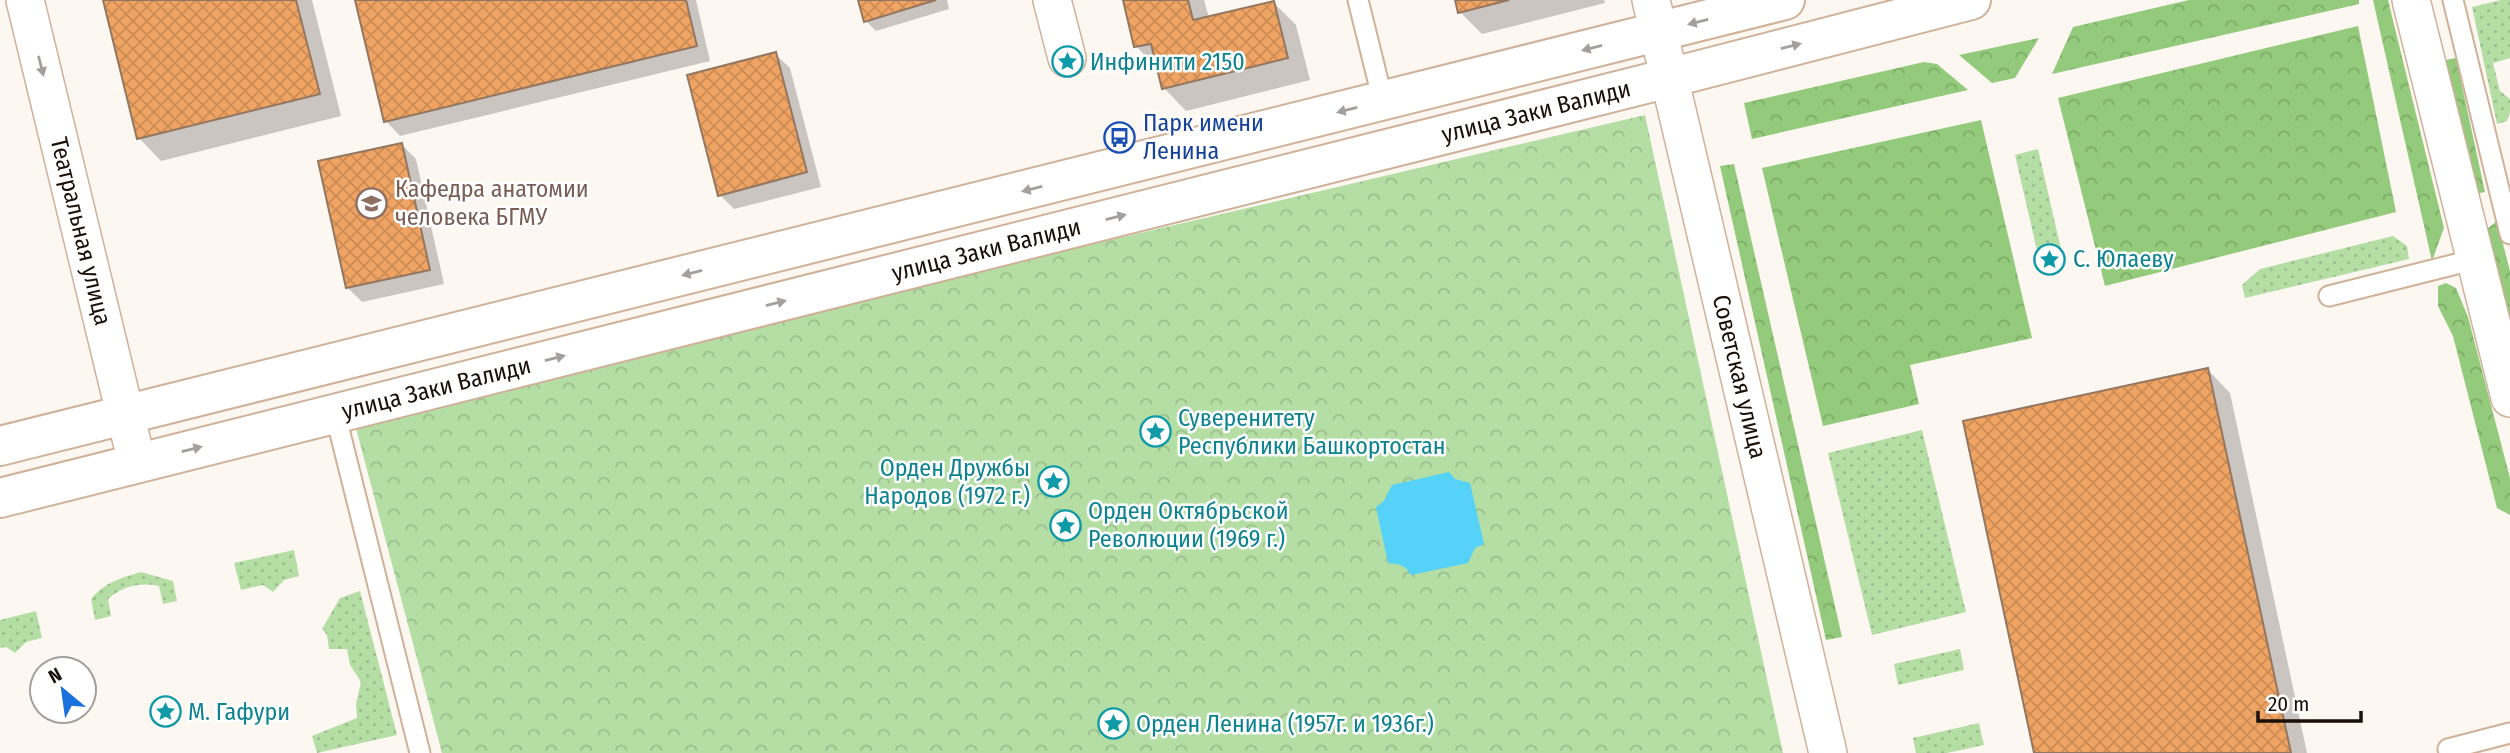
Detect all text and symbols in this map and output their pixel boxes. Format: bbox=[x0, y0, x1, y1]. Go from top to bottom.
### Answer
one-way arrow bbox=[1686, 17, 1708, 28]
one-way arrow bbox=[1780, 40, 1802, 51]
one-way arrow bbox=[1581, 43, 1603, 54]
place icon: Инфинити 2150 bbox=[1050, 45, 1084, 79]
place label: Инфинити 2150 bbox=[1090, 48, 1245, 76]
one-way arrow bbox=[36, 55, 47, 77]
street label: улица Заки Валиди bbox=[1439, 74, 1634, 149]
one-way arrow bbox=[1336, 105, 1358, 116]
place label: Парк имени Ленина bbox=[1143, 109, 1264, 165]
bus stop icon: Парк имени Ленина bbox=[1103, 120, 1137, 154]
street label: Театральная улица bbox=[45, 134, 117, 328]
place label: Кафедра анатомии человека БГМУ bbox=[395, 175, 589, 231]
one-way arrow bbox=[1021, 184, 1043, 195]
school or university icon: Кафедра анатомии человека БГМУ bbox=[355, 186, 389, 220]
one-way arrow bbox=[1105, 211, 1127, 222]
street label: улица Заки Валиди bbox=[889, 213, 1084, 287]
place icon: С. Юлаеву bbox=[2033, 242, 2067, 276]
place label: С. Юлаеву bbox=[2073, 245, 2174, 273]
one-way arrow bbox=[681, 268, 703, 279]
street label: Советская улица bbox=[1707, 292, 1772, 461]
one-way arrow bbox=[765, 297, 787, 308]
street label: улица Заки Валиди bbox=[339, 351, 534, 425]
one-way arrow bbox=[545, 352, 567, 363]
place label: Суверенитету Республики Башкортостан bbox=[1178, 404, 1446, 460]
place icon: Суверенитету Республики Башкортостан bbox=[1138, 415, 1172, 449]
one-way arrow bbox=[181, 443, 203, 454]
place label: Орден Дружбы Народов (1972 г.) bbox=[864, 454, 1030, 510]
place icon: Орден Дружбы Народов (1972 г.) bbox=[1036, 465, 1070, 499]
place label: Орден Октябрьской Революции (1969 г.) bbox=[1088, 497, 1289, 553]
place icon: Орден Октябрьской Революции (1969 г.) bbox=[1048, 508, 1082, 542]
north arrow bbox=[28, 655, 98, 725]
text: N bbox=[44, 663, 66, 688]
scale bar bbox=[2258, 680, 2361, 724]
text: 20 m bbox=[2268, 691, 2309, 717]
place icon: М. Гафури bbox=[148, 695, 182, 729]
place label: М. Гафури bbox=[188, 698, 290, 726]
place icon: Орден Ленина (1957г. и 1936г.) bbox=[1096, 707, 1130, 741]
place label: Орден Ленина (1957г. и 1936г.) bbox=[1136, 710, 1434, 738]

